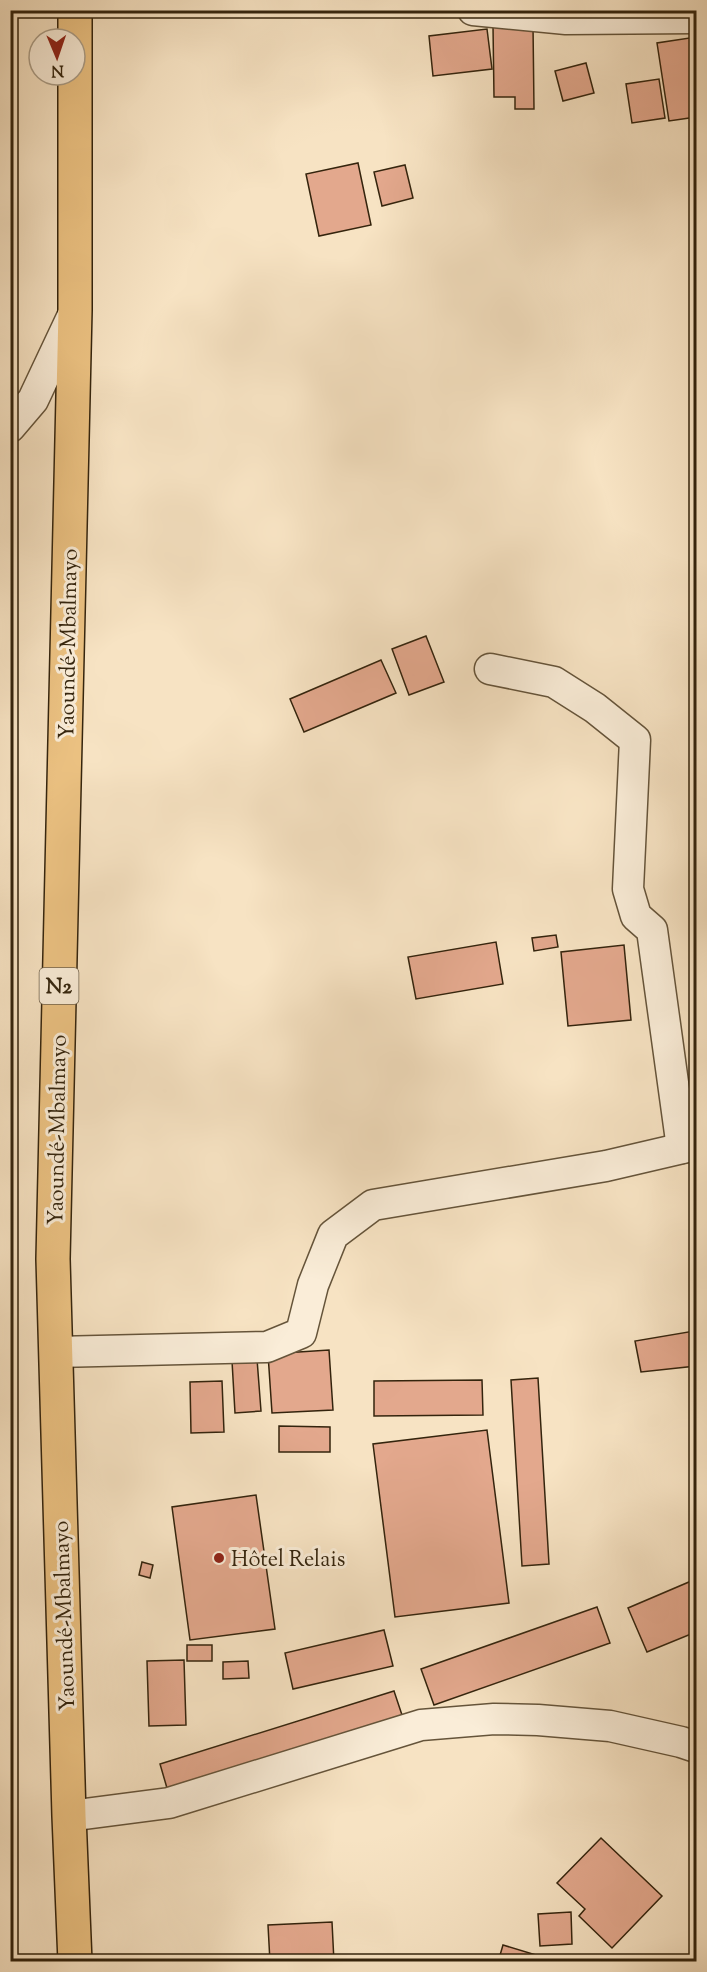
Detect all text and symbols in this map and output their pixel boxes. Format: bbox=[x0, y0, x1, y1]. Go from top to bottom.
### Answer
north arrow bbox=[27, 27, 87, 87]
text: N bbox=[50, 58, 64, 81]
street label: Yaoundé-Mbalmayo bbox=[52, 548, 88, 740]
road number: N2 bbox=[40, 968, 78, 1004]
street label: Yaoundé-Mbalmayo bbox=[41, 1034, 77, 1226]
street label: Yaoundé-Mbalmayo bbox=[47, 1520, 85, 1712]
place label: Hôtel Relais bbox=[231, 1545, 345, 1577]
marker: Hôtel Relais bbox=[212, 1551, 226, 1565]

